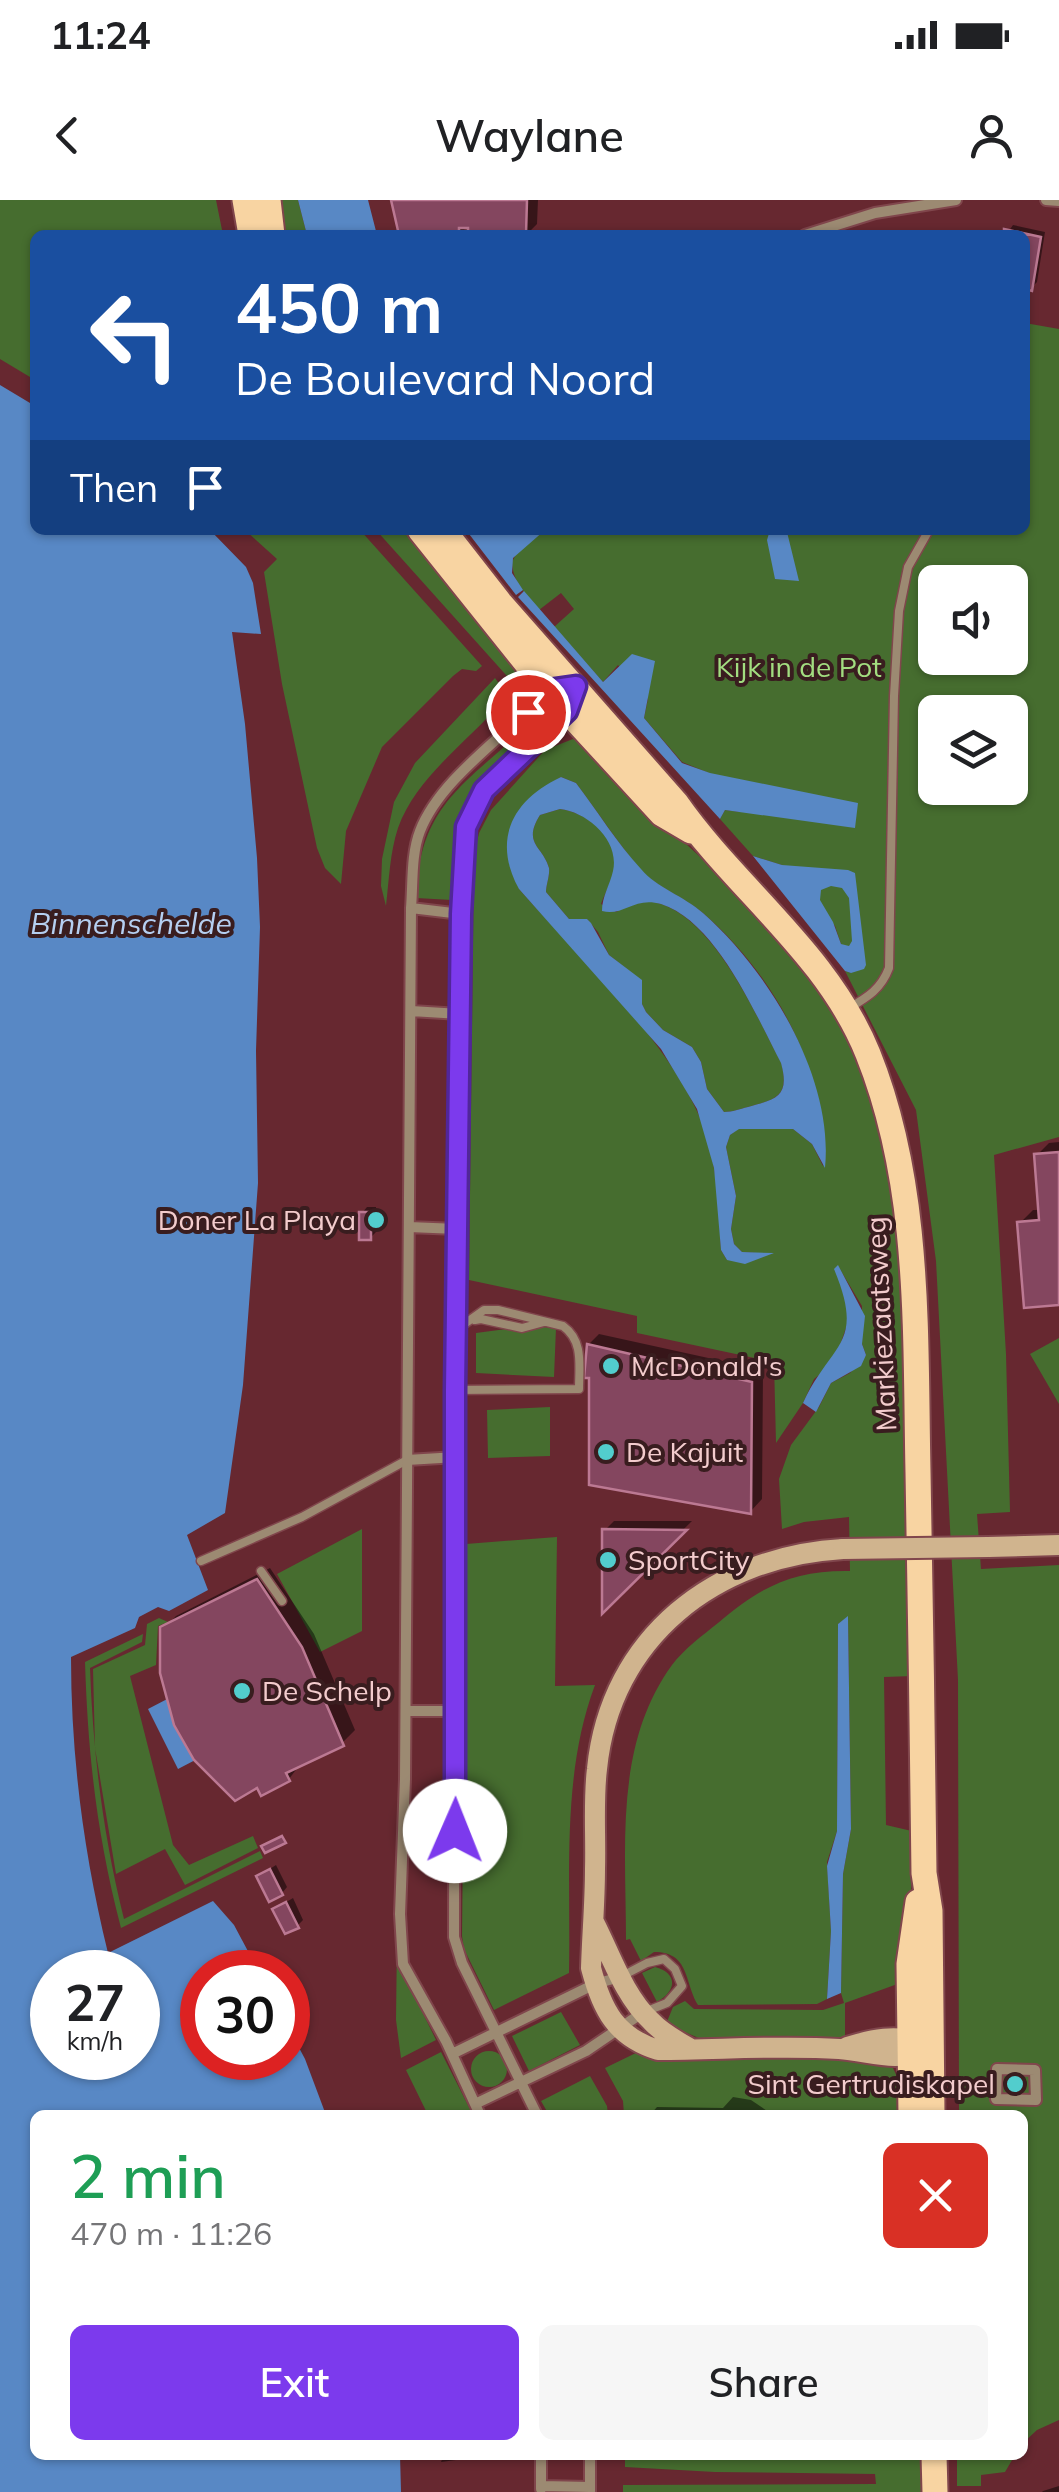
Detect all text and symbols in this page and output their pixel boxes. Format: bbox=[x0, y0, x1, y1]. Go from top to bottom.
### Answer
text: 11:24 bbox=[50, 11, 151, 59]
text: Waylane bbox=[435, 107, 624, 163]
icon: back bbox=[40, 108, 95, 163]
icon: person bbox=[964, 108, 1019, 163]
text: 450 m bbox=[235, 263, 443, 351]
icon: left bbox=[70, 270, 200, 400]
text: De Boulevard Noord bbox=[235, 350, 655, 406]
icon: arrive bbox=[178, 460, 233, 515]
text: Then bbox=[70, 464, 158, 512]
map controls bbox=[918, 565, 1028, 805]
button: sound bbox=[918, 565, 1028, 675]
park label: Kijk in de Pot bbox=[716, 649, 882, 684]
pin bbox=[486, 670, 571, 755]
icon: arrive bbox=[501, 685, 556, 740]
button: layers bbox=[918, 695, 1028, 805]
water label: Binnenschelde bbox=[30, 904, 232, 942]
place label: Doner La Playa bbox=[158, 1202, 356, 1237]
marker: Doner La Playa bbox=[365, 1209, 387, 1231]
street label: Markiezaatsweg bbox=[857, 1216, 904, 1432]
place label: McDonald's bbox=[631, 1348, 783, 1383]
marker: McDonald's bbox=[600, 1355, 622, 1377]
place label: De Kajuit bbox=[626, 1434, 743, 1469]
marker: De Kajuit bbox=[595, 1441, 617, 1463]
place label: SportCity bbox=[628, 1542, 750, 1577]
marker: SportCity bbox=[597, 1549, 619, 1571]
place label: De Schelp bbox=[262, 1673, 392, 1708]
marker: De Schelp bbox=[231, 1680, 253, 1702]
position arrow bbox=[403, 1779, 507, 1883]
speed limit sign: 30 bbox=[180, 1950, 310, 2080]
text: 27 bbox=[65, 1971, 125, 2034]
text: km/h bbox=[67, 2025, 123, 2056]
place label: Sint Gertrudiskapel bbox=[748, 2066, 995, 2101]
marker: Sint Gertrudiskapel bbox=[1004, 2073, 1026, 2095]
text: 2 min bbox=[70, 2138, 226, 2213]
button: close bbox=[883, 2143, 988, 2248]
text: 470 m · 11:26 bbox=[70, 2213, 272, 2253]
button: Exit bbox=[70, 2325, 519, 2440]
button: Share bbox=[539, 2325, 988, 2440]

